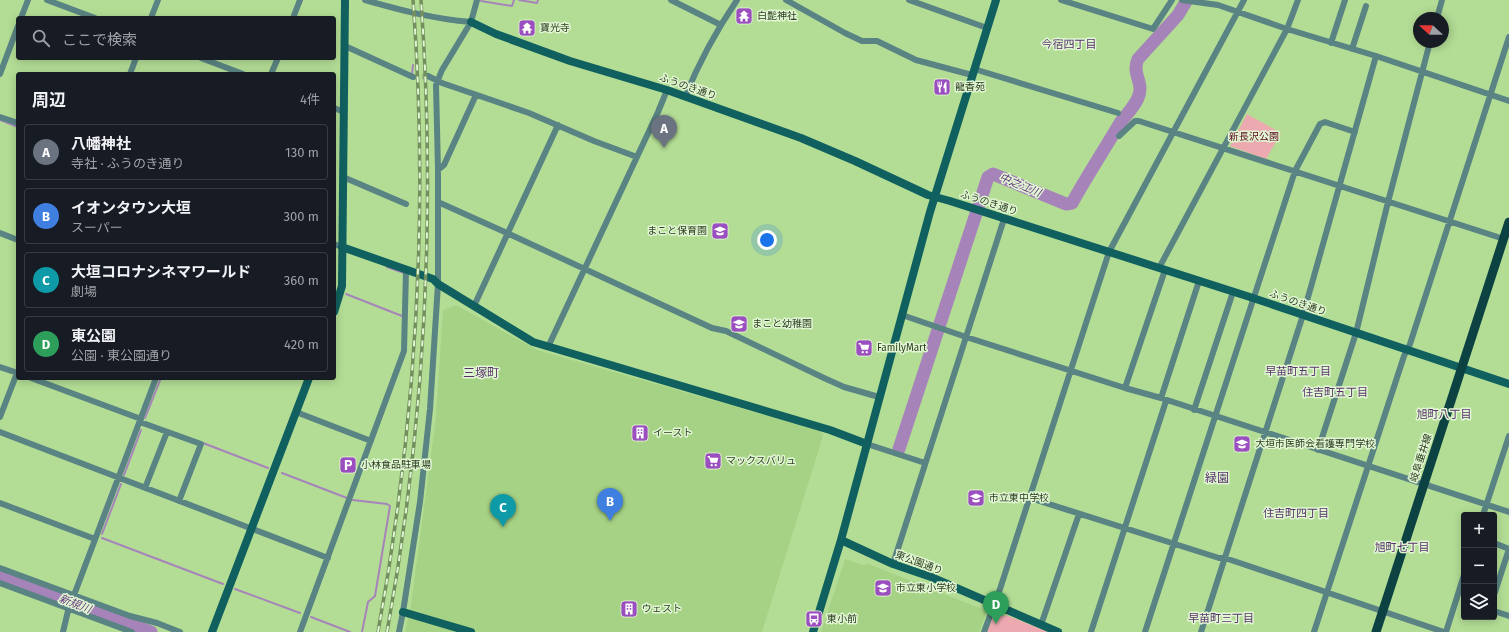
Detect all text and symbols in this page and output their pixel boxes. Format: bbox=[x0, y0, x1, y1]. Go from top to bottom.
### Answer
temple icon: 白髭神社 bbox=[734, 6, 754, 26]
place label: 白髭神社 bbox=[757, 10, 797, 22]
north arrow bbox=[1413, 12, 1449, 48]
search box bbox=[16, 16, 336, 60]
temple icon: 寶光寺 bbox=[517, 18, 537, 38]
place label: 寶光寺 bbox=[540, 22, 570, 34]
icon: search bbox=[30, 27, 52, 49]
text: ここで検索 bbox=[62, 31, 137, 49]
district label: 今宿四丁目 bbox=[1042, 38, 1097, 51]
street label: ふうのき通り bbox=[658, 72, 718, 102]
restaurant icon: 龍香苑 bbox=[932, 77, 952, 97]
place label: 龍香苑 bbox=[955, 81, 985, 93]
text: 周辺 bbox=[32, 90, 66, 111]
text: 4件 bbox=[300, 92, 320, 107]
pin: A bbox=[651, 115, 677, 148]
park label: 新長沢公園 bbox=[1229, 131, 1279, 143]
text: 八幡神社 bbox=[71, 135, 131, 153]
text: A bbox=[42, 145, 50, 160]
text: 130 m bbox=[285, 145, 319, 160]
text: 寺社 · ふうのき通り bbox=[71, 156, 185, 171]
water label: 中之江川 bbox=[997, 170, 1044, 200]
street label: ふうのき通り bbox=[959, 188, 1019, 218]
text: イオンタウン大垣 bbox=[71, 199, 191, 217]
text: B bbox=[42, 209, 50, 224]
text: 300 m bbox=[283, 209, 319, 224]
text: スーパー bbox=[71, 220, 123, 235]
school or university icon: まこと保育園 bbox=[710, 221, 730, 241]
place label: まこと保育園 bbox=[647, 225, 707, 237]
your location bbox=[757, 230, 777, 250]
text: 大垣コロナシネマワールド bbox=[71, 263, 251, 281]
text: C bbox=[42, 273, 50, 288]
text: 360 m bbox=[284, 273, 319, 288]
text: 劇場 bbox=[71, 284, 97, 299]
street label: ふうのき通り bbox=[1268, 288, 1328, 318]
school or university icon: まこと幼稚園 bbox=[729, 314, 749, 334]
place label: まこと幼稚園 bbox=[752, 318, 812, 330]
text: 東公園 bbox=[71, 327, 116, 345]
text: D bbox=[42, 337, 50, 352]
text: 420 m bbox=[284, 337, 319, 352]
supermarket icon: FamilyMart bbox=[854, 338, 874, 358]
place label: FamilyMart bbox=[877, 342, 927, 354]
text: 公園 · 東公園通り bbox=[71, 348, 172, 363]
district label: 早苗町五丁目 bbox=[1265, 365, 1331, 378]
district label: 三塚町 bbox=[463, 366, 499, 380]
district label: 住吉町五丁目 bbox=[1302, 386, 1368, 399]
district label: 旭町八丁目 bbox=[1417, 408, 1472, 421]
building icon: イースト bbox=[630, 423, 650, 443]
place label: イースト bbox=[653, 427, 693, 439]
street label: 岐阜垂井線 bbox=[1408, 432, 1434, 484]
school or university icon: 大垣市医師会看護専門学校 bbox=[1232, 434, 1252, 454]
place label: 大垣市医師会看護専門学校 bbox=[1255, 438, 1375, 450]
supermarket icon: マックスバリュ bbox=[703, 451, 723, 471]
parking icon: 小林食品駐車場 bbox=[338, 455, 358, 475]
place label: マックスバリュ bbox=[726, 455, 796, 467]
place label: 小林食品駐車場 bbox=[361, 459, 431, 471]
district label: 緑園 bbox=[1205, 471, 1229, 485]
pin: B bbox=[597, 488, 623, 521]
school or university icon: 市立東中学校 bbox=[966, 488, 986, 508]
place label: 市立東中学校 bbox=[989, 492, 1049, 504]
pin: C bbox=[490, 494, 516, 527]
district label: 住吉町四丁目 bbox=[1263, 507, 1329, 520]
map controls bbox=[1461, 512, 1497, 620]
button: + bbox=[1461, 512, 1497, 548]
district label: 旭町七丁目 bbox=[1375, 541, 1430, 554]
button: − bbox=[1461, 548, 1497, 584]
street label: 東公園通り bbox=[893, 549, 945, 577]
school or university icon: 市立東小学校 bbox=[873, 578, 893, 598]
place label: 市立東小学校 bbox=[896, 582, 956, 594]
button: layers bbox=[1461, 584, 1497, 620]
pin: D bbox=[983, 591, 1009, 624]
water label: 新規川 bbox=[57, 592, 94, 616]
building icon: ウェスト bbox=[619, 599, 639, 619]
place label: ウェスト bbox=[642, 603, 682, 615]
bus stop icon: 東小前 bbox=[804, 609, 824, 629]
district label: 早苗町三丁目 bbox=[1188, 612, 1254, 625]
place label: 東小前 bbox=[827, 613, 857, 625]

